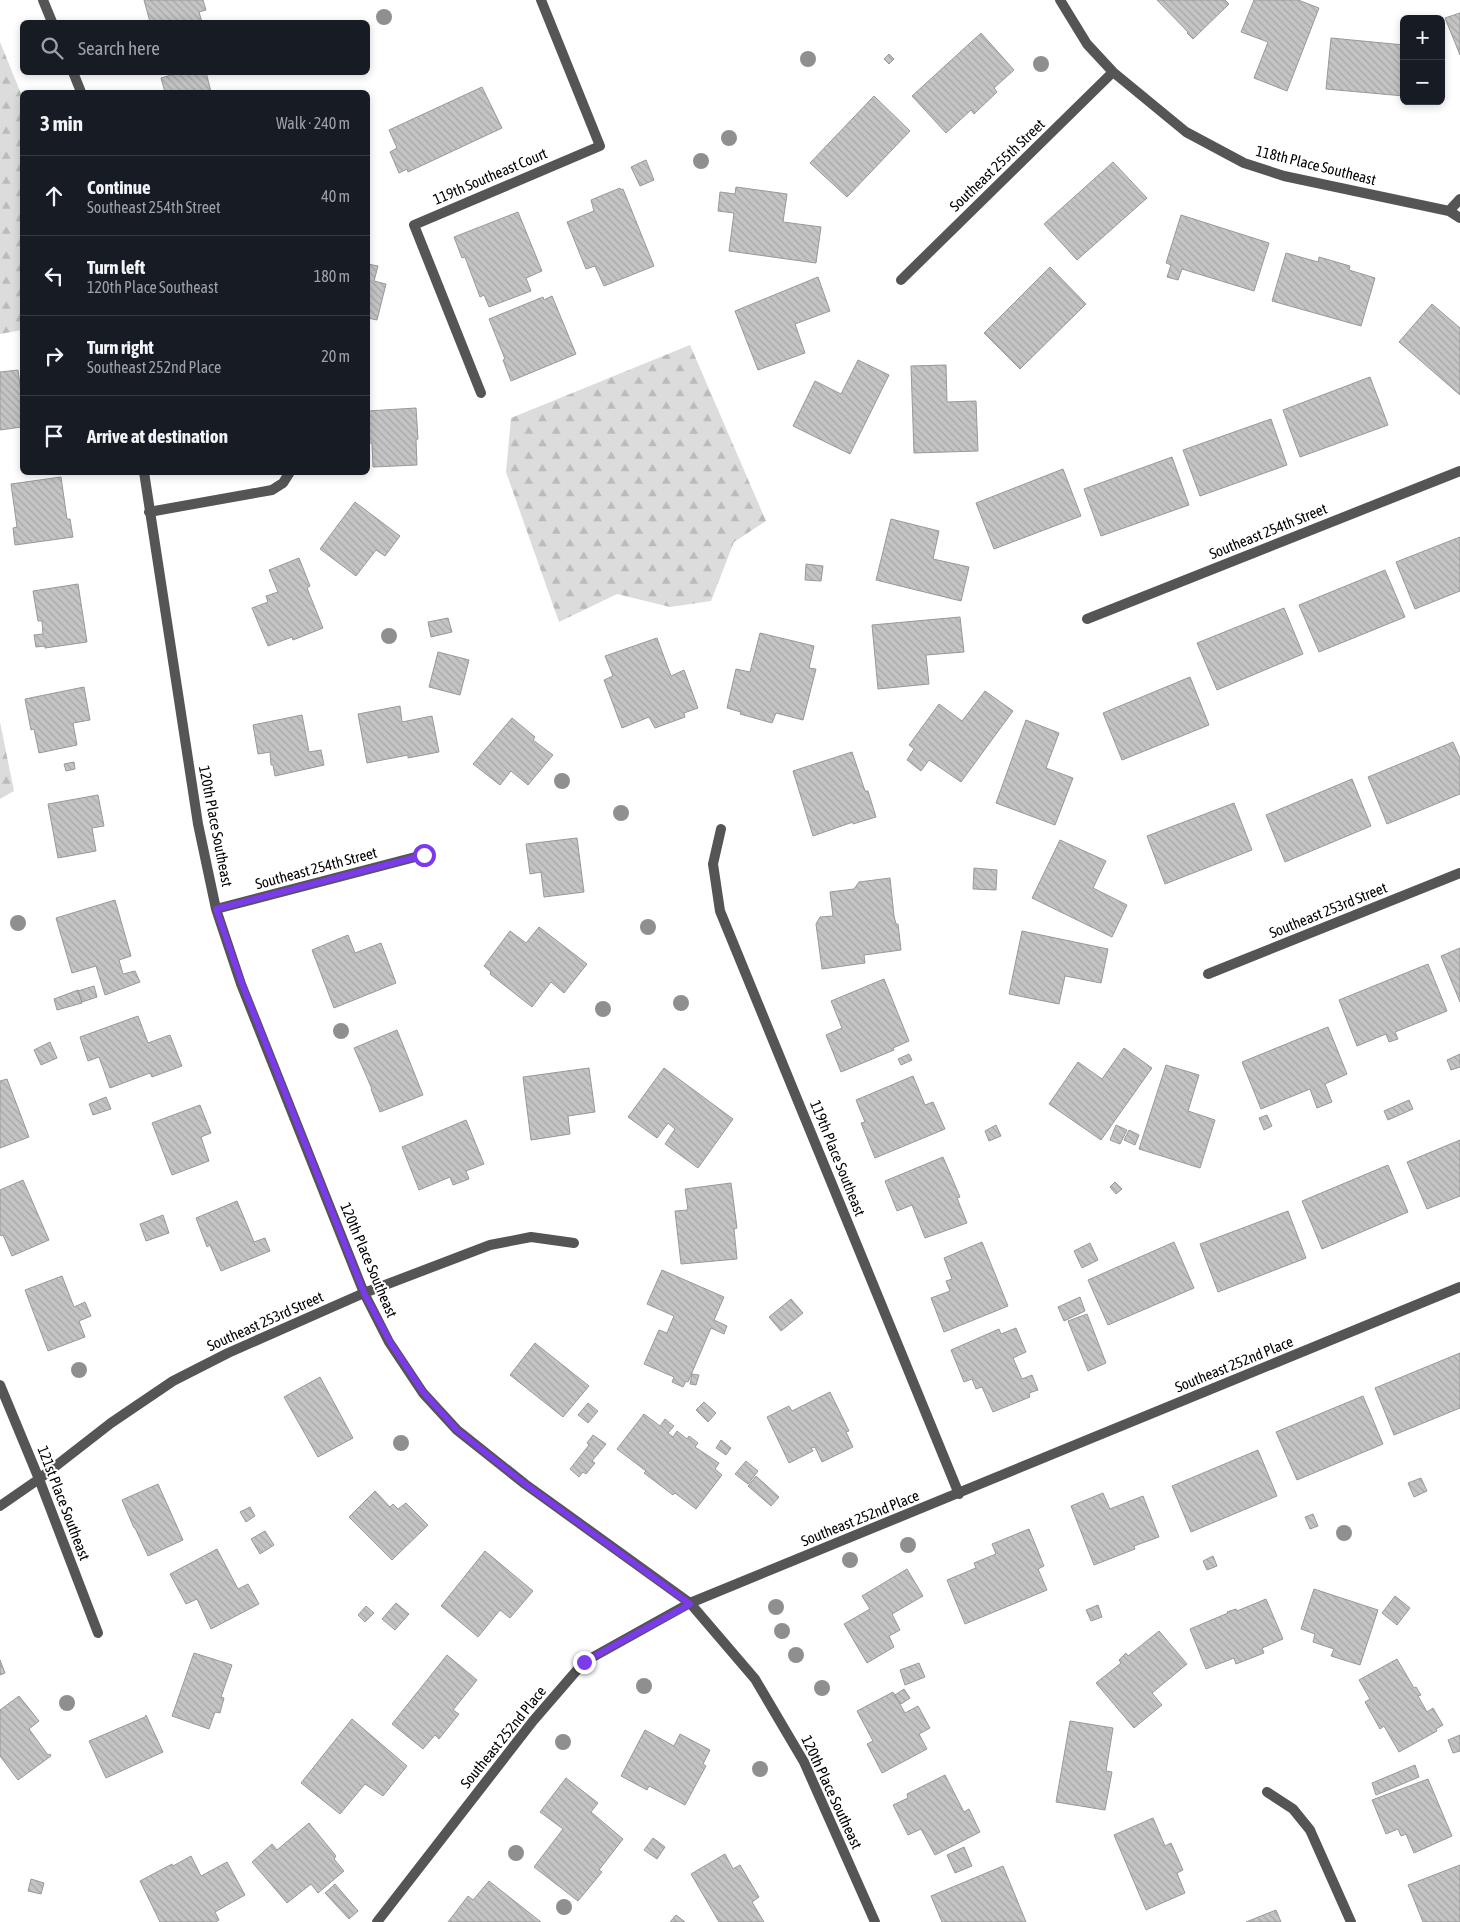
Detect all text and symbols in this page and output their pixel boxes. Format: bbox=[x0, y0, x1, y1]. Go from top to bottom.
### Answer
map controls bbox=[1400, 15, 1445, 105]
button: + bbox=[1400, 15, 1445, 60]
search box bbox=[20, 20, 370, 75]
icon: search bbox=[38, 34, 66, 62]
text: Search here bbox=[78, 37, 160, 59]
button: − bbox=[1400, 60, 1445, 105]
text: 3 min bbox=[40, 111, 83, 135]
text: Walk · 240 m bbox=[276, 114, 350, 132]
street label: Southeast 255th Street bbox=[946, 115, 1048, 215]
street label: 118th Place Southeast bbox=[1254, 142, 1378, 188]
street label: 119th Southeast Court bbox=[430, 144, 550, 208]
text: Continue bbox=[87, 176, 151, 198]
icon: ahead bbox=[40, 182, 68, 210]
text: 40 m bbox=[321, 187, 350, 205]
text: Southeast 254th Street bbox=[87, 198, 221, 216]
text: Turn left bbox=[87, 256, 145, 278]
icon: left bbox=[40, 262, 68, 290]
text: 180 m bbox=[314, 267, 350, 285]
text: 120th Place Southeast bbox=[87, 278, 218, 296]
text: Turn right bbox=[87, 336, 154, 358]
icon: right bbox=[40, 342, 68, 370]
text: 20 m bbox=[321, 347, 350, 365]
text: Southeast 252nd Place bbox=[87, 358, 221, 376]
icon: arrive bbox=[40, 422, 68, 450]
text: Arrive at destination bbox=[87, 425, 228, 447]
street label: Southeast 254th Street bbox=[1207, 500, 1329, 562]
street label: 120th Place Southeast bbox=[196, 764, 236, 888]
street label: Southeast 254th Street bbox=[253, 844, 379, 892]
route start bbox=[413, 844, 436, 867]
street label: Southeast 253rd Street bbox=[1267, 879, 1389, 941]
street label: 119th Place Southeast bbox=[807, 1098, 869, 1218]
street label: 120th Place Southeast bbox=[337, 1200, 401, 1320]
street label: Southeast 253rd Street bbox=[204, 1288, 326, 1354]
street label: Southeast 252nd Place bbox=[1172, 1332, 1296, 1395]
street label: 121st Place Southeast bbox=[34, 1443, 94, 1563]
street label: Southeast 252nd Place bbox=[798, 1486, 922, 1549]
route end bbox=[573, 1651, 596, 1674]
street label: Southeast 252nd Place bbox=[457, 1683, 549, 1791]
street label: 120th Place Southeast bbox=[798, 1733, 866, 1851]

